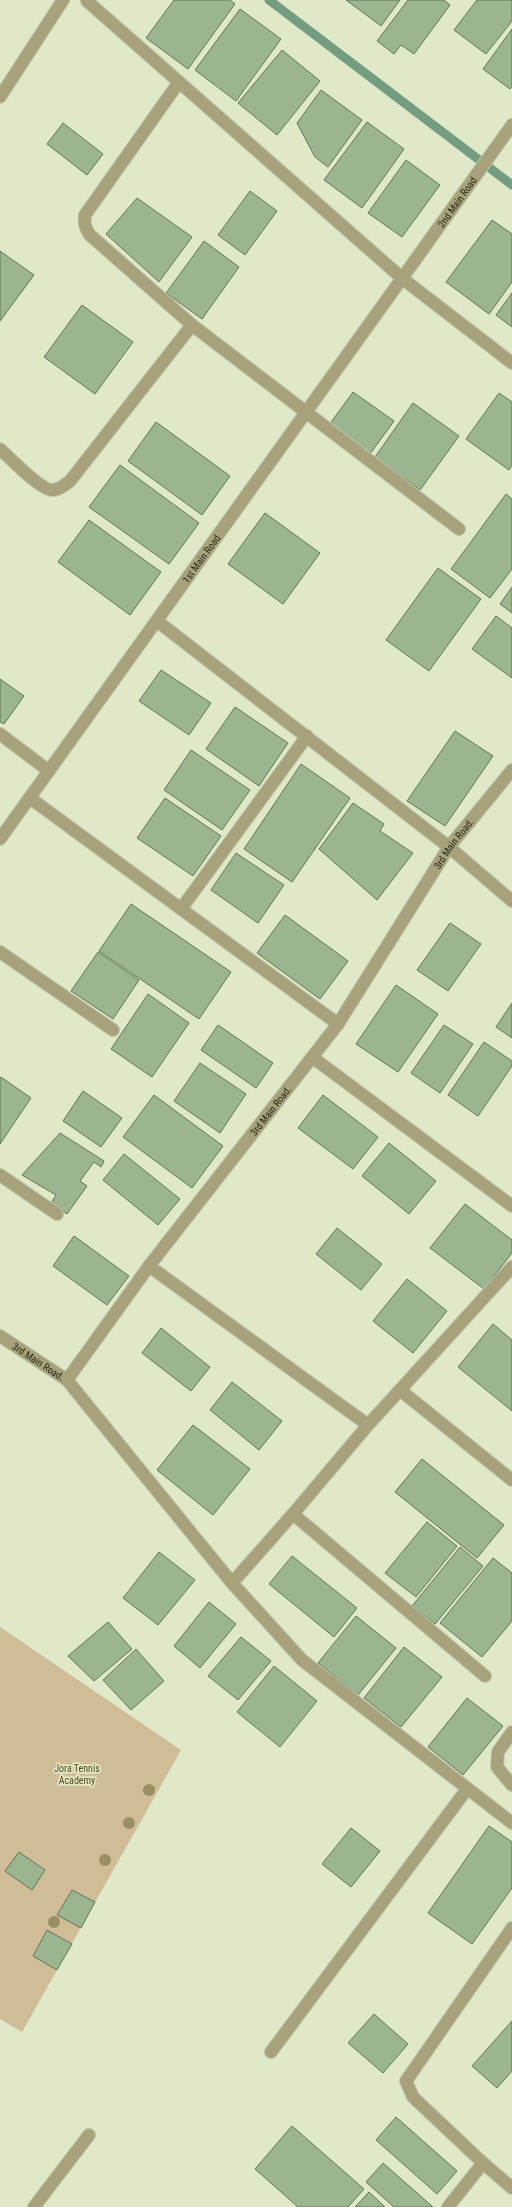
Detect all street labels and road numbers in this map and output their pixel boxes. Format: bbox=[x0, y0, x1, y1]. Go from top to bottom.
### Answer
street label: 2nd Main Road bbox=[436, 175, 479, 229]
street label: 1st Main Road bbox=[180, 533, 222, 585]
street label: 3rd Main Road. bbox=[432, 817, 476, 871]
street label: 3rd Main Road. bbox=[248, 1084, 294, 1138]
street label: 3rd Main Road. bbox=[10, 1341, 66, 1383]

